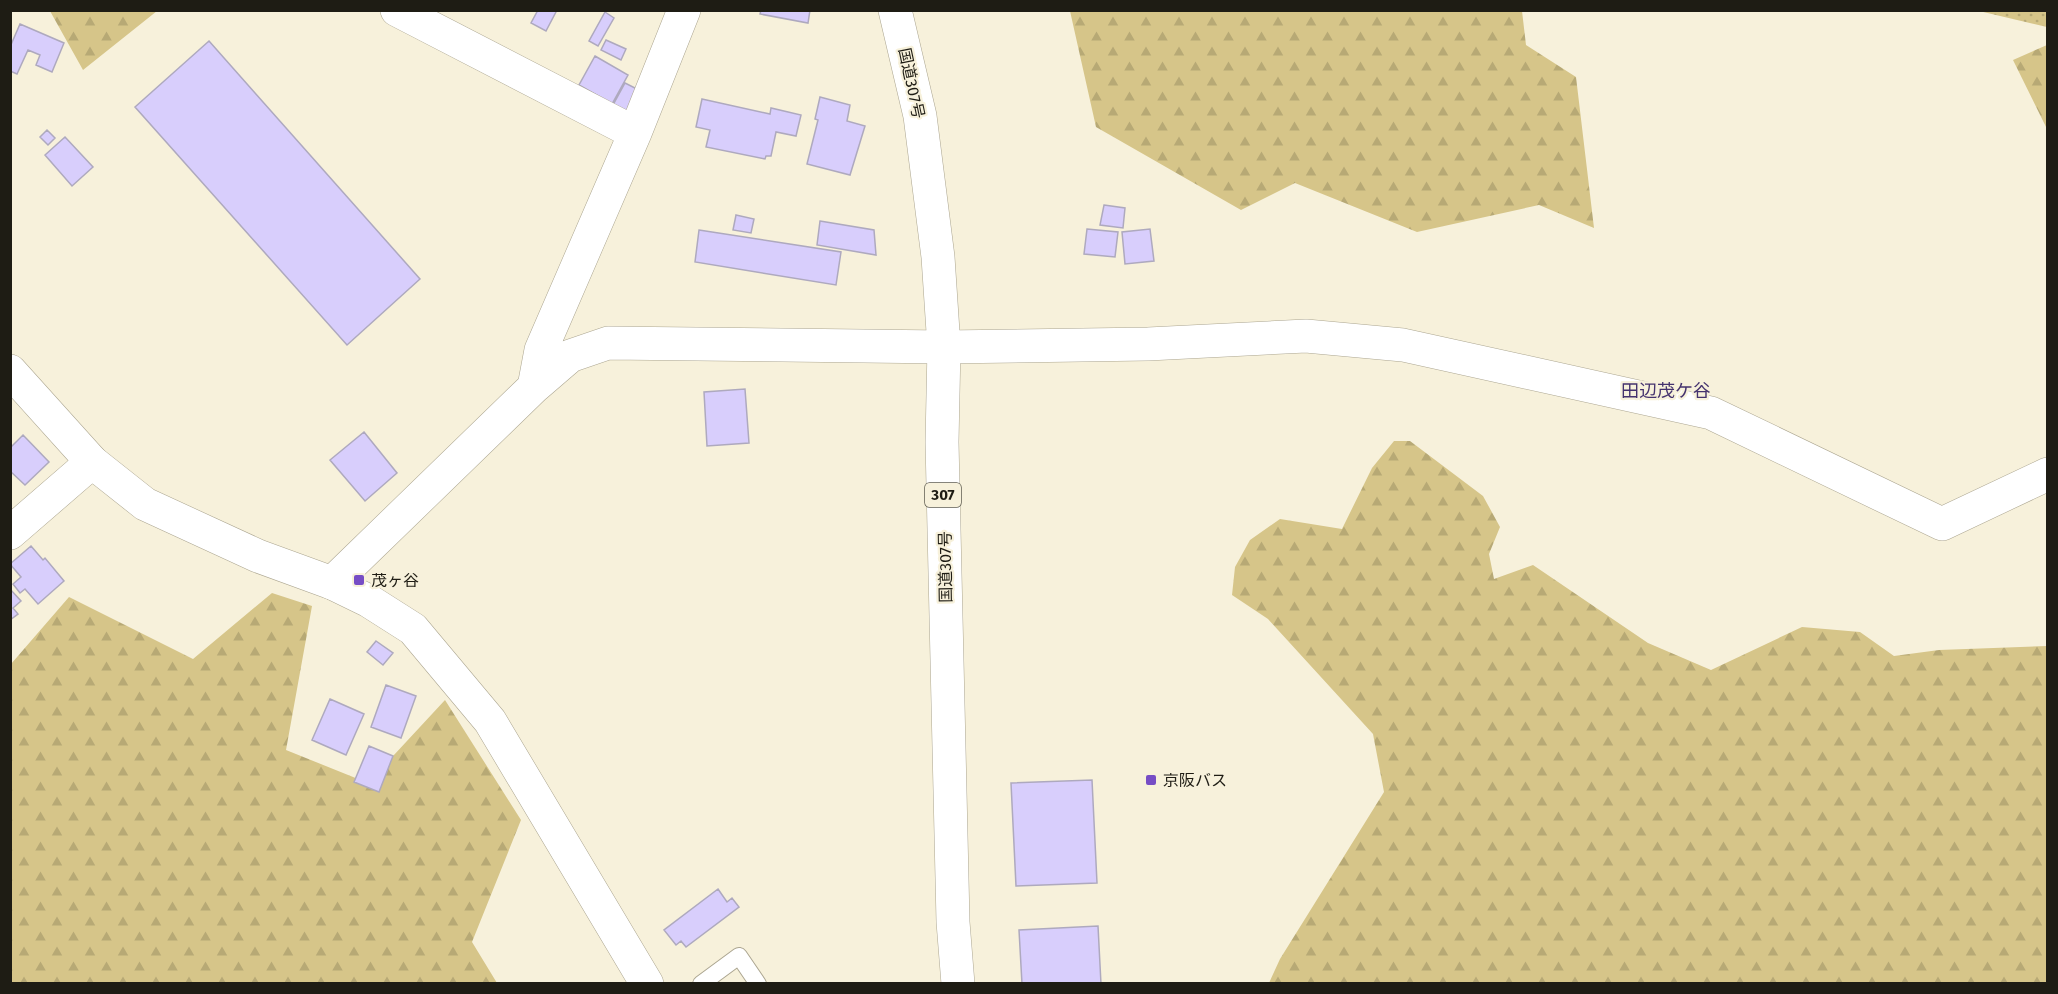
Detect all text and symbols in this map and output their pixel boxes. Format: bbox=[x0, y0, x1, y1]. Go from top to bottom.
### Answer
street label: 国道307号 bbox=[895, 46, 928, 120]
district label: 田辺茂ケ谷 bbox=[1621, 380, 1711, 402]
road number: 307 bbox=[925, 483, 961, 507]
street label: 国道307号 bbox=[935, 531, 956, 603]
place label: 茂ヶ谷 bbox=[371, 571, 419, 590]
marker: 茂ヶ谷 bbox=[352, 573, 366, 587]
place label: 京阪バス bbox=[1163, 771, 1227, 790]
marker: 京阪バス bbox=[1144, 773, 1158, 787]

